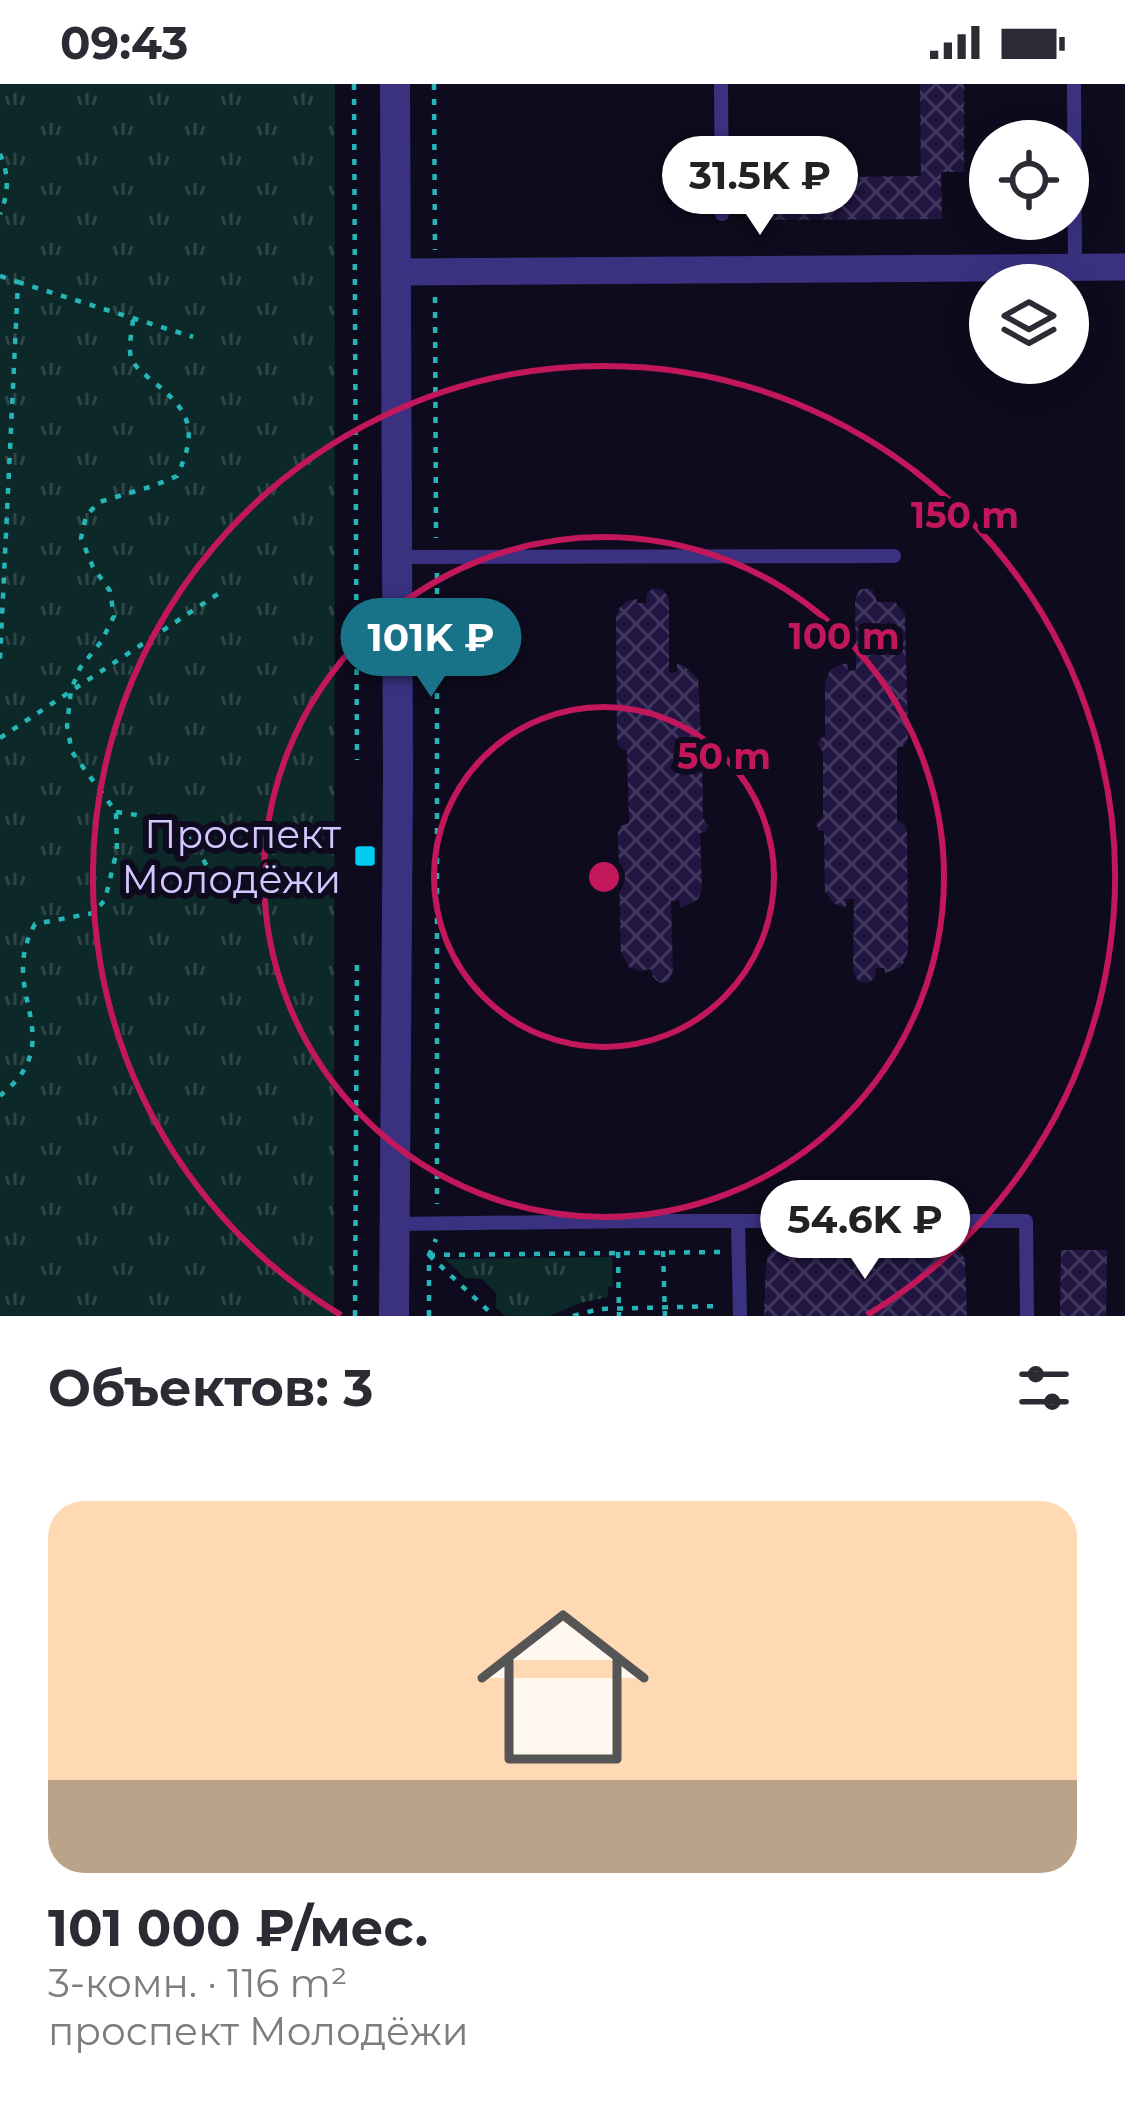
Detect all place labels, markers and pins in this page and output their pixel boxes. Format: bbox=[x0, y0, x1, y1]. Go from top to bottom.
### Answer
pin: 31.5K ₽ bbox=[649, 136, 871, 238]
pin: 101K ₽ bbox=[333, 598, 529, 700]
place label: Проспект Молодёжи bbox=[121, 810, 342, 903]
marker: Проспект Молодёжи bbox=[352, 843, 378, 869]
centre of rings bbox=[583, 856, 625, 898]
pin: 54.6K ₽ bbox=[754, 1180, 976, 1282]

